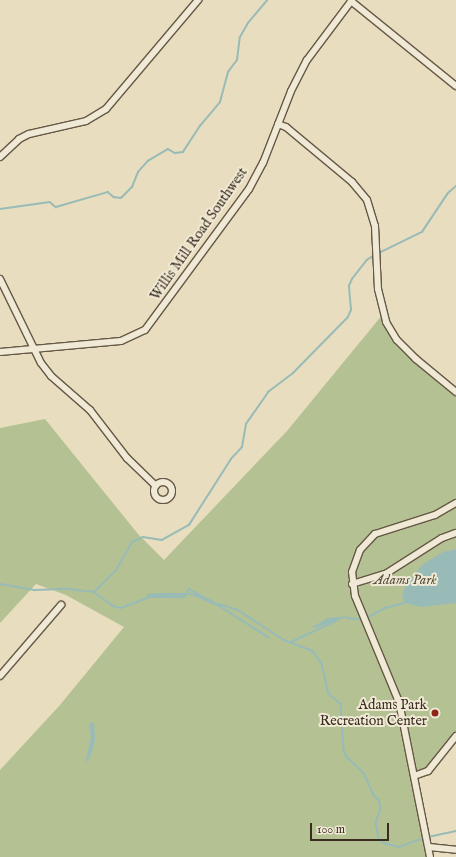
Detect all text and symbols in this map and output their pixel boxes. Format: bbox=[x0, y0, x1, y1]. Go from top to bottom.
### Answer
street label: Willis Mill Road Southwest bbox=[147, 164, 251, 304]
park label: Adams Park bbox=[373, 572, 437, 588]
place label: Adams Park Recreation Center bbox=[320, 697, 427, 730]
marker: Adams Park Recreation Center bbox=[430, 708, 440, 718]
scale bar bbox=[312, 815, 391, 841]
text: 100 m bbox=[317, 822, 345, 837]

